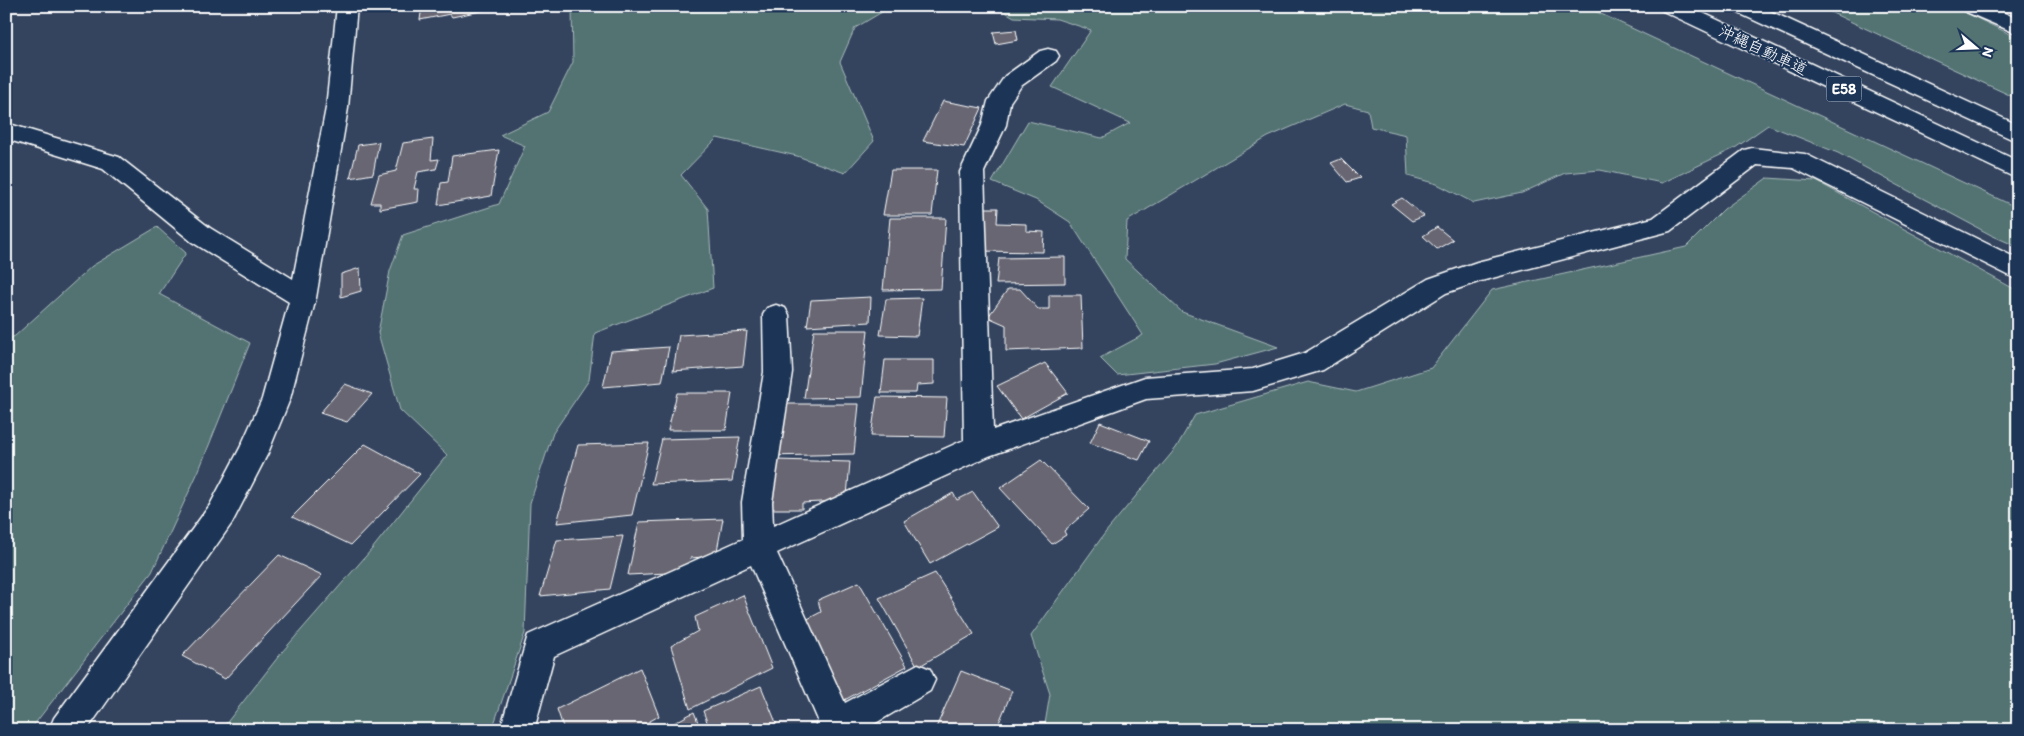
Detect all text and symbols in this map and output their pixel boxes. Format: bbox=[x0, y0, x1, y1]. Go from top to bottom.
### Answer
street label: 沖縄自動車道 bbox=[1715, 21, 1811, 79]
north arrow bbox=[1952, 22, 2002, 72]
text: N bbox=[1978, 45, 1997, 59]
road number: E58 bbox=[1826, 76, 1862, 102]

